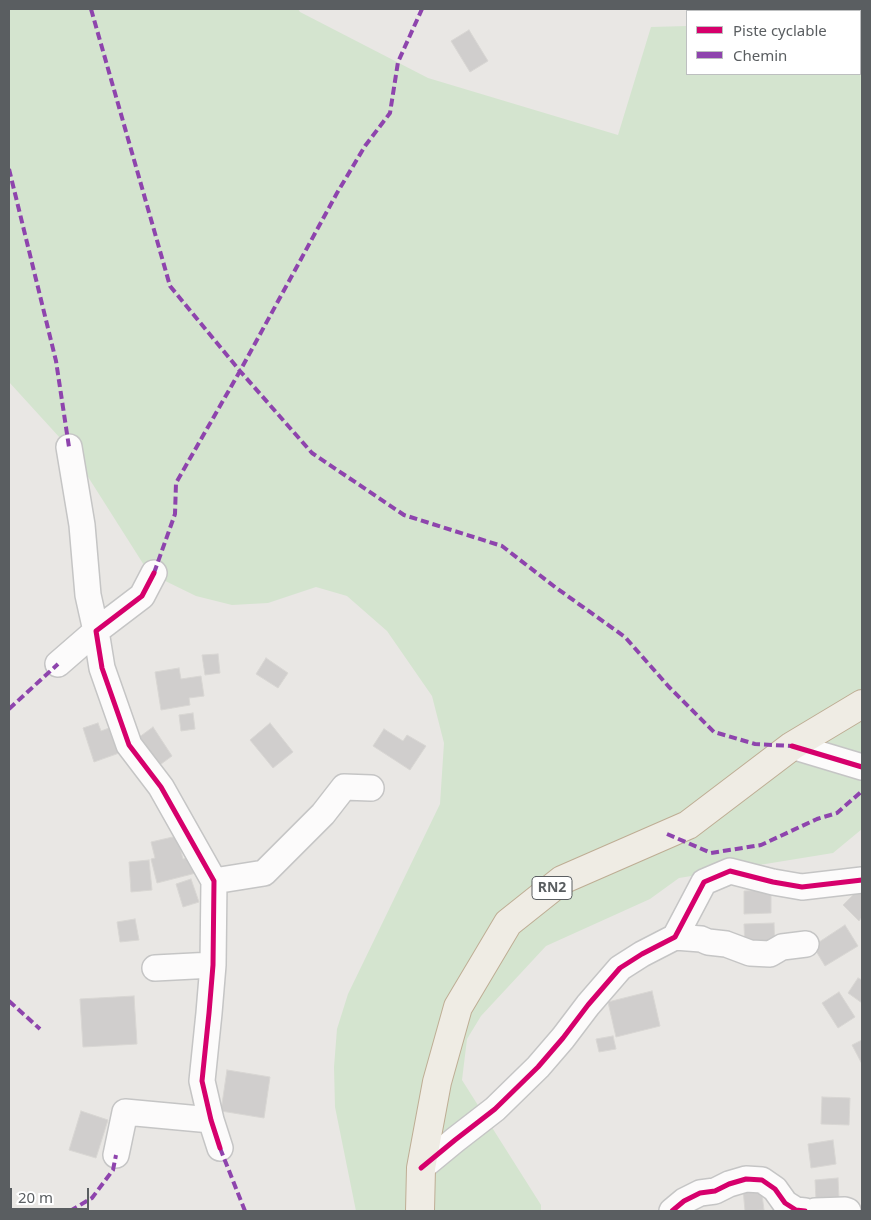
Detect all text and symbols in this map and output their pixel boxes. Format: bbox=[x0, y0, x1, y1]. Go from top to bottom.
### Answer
legend bbox=[686, 10, 861, 75]
text: Piste cyclable bbox=[733, 20, 827, 40]
text: Chemin bbox=[733, 45, 787, 65]
road number: RN2 bbox=[532, 876, 572, 900]
scale bar bbox=[12, 1178, 91, 1210]
text: 20 m bbox=[18, 1187, 53, 1207]

